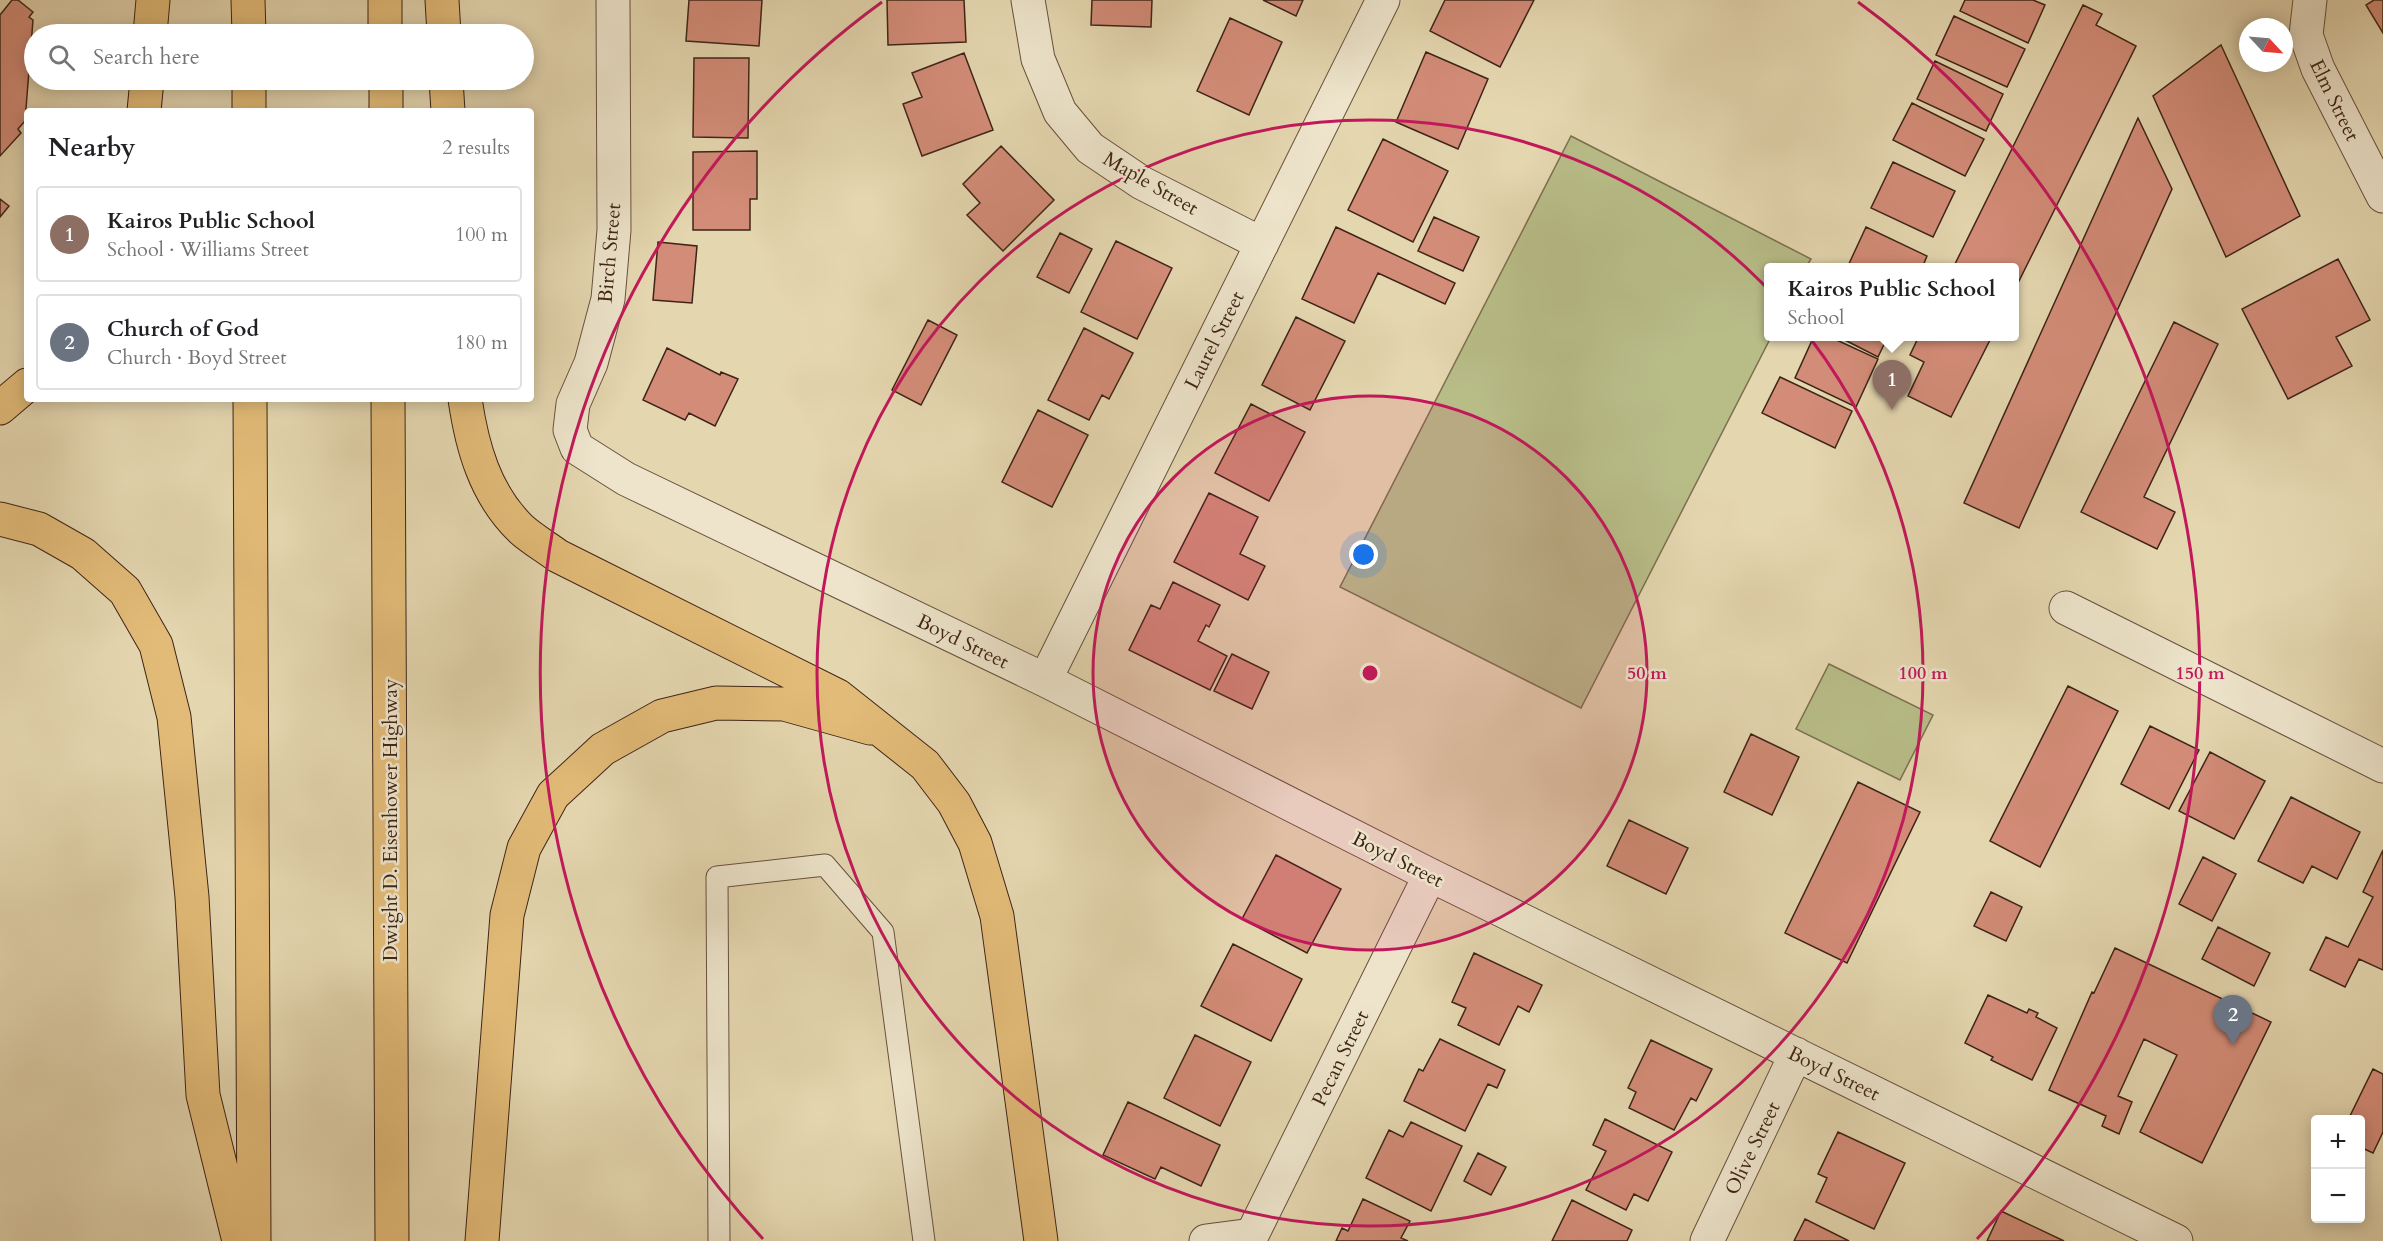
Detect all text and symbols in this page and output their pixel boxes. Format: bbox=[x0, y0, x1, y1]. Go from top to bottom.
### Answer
north arrow bbox=[2239, 18, 2293, 72]
search box bbox=[24, 24, 534, 90]
icon: search bbox=[45, 41, 78, 74]
text: Search here bbox=[93, 42, 200, 72]
street label: Elm Street bbox=[2303, 55, 2366, 146]
text: Nearby bbox=[48, 130, 136, 165]
text: 2 results bbox=[442, 134, 510, 161]
street label: Maple Street bbox=[1098, 145, 1204, 222]
street label: Birch Street bbox=[592, 201, 627, 304]
text: Kairos Public School bbox=[107, 206, 315, 236]
text: 1 bbox=[64, 221, 75, 248]
text: 100 m bbox=[455, 221, 508, 248]
text: School · Williams Street bbox=[107, 236, 309, 263]
popup bbox=[1764, 263, 2019, 341]
text: Kairos Public School bbox=[1788, 274, 1996, 304]
street label: Laurel Street bbox=[1178, 286, 1251, 394]
text: School bbox=[1788, 304, 1844, 331]
text: Church of God bbox=[107, 314, 259, 344]
text: 2 bbox=[64, 329, 75, 356]
text: 180 m bbox=[455, 329, 508, 356]
text: Church · Boyd Street bbox=[107, 344, 287, 371]
pin: 1 bbox=[1872, 360, 1912, 410]
your location bbox=[1349, 540, 1378, 569]
street label: Boyd Street bbox=[912, 608, 1014, 676]
text: 50 m bbox=[1627, 661, 1667, 686]
text: 100 m bbox=[1898, 661, 1948, 686]
text: 150 m bbox=[2175, 661, 2225, 686]
centre of rings bbox=[1360, 663, 1380, 683]
street label: Dwight D. Eisenhower Highway bbox=[377, 678, 404, 961]
street label: Boyd Street bbox=[1347, 825, 1449, 894]
pin: 2 bbox=[2214, 996, 2252, 1045]
street label: Pecan Street bbox=[1306, 1005, 1376, 1111]
street label: Boyd Street bbox=[1783, 1040, 1885, 1108]
street label: Olive Street bbox=[1718, 1096, 1787, 1199]
map controls bbox=[2311, 1115, 2365, 1223]
button: + bbox=[2311, 1115, 2365, 1169]
button: − bbox=[2311, 1169, 2365, 1223]

